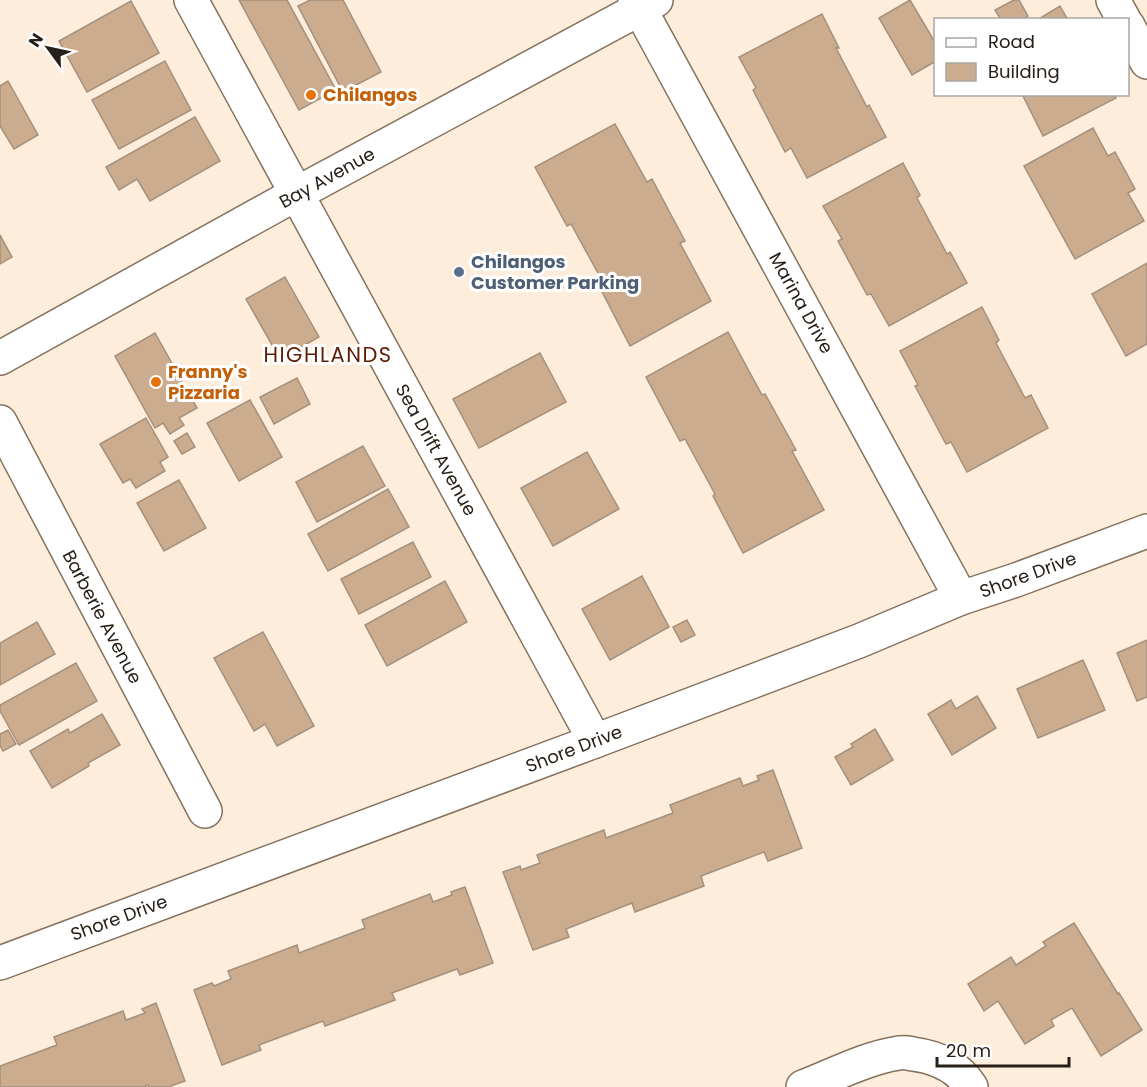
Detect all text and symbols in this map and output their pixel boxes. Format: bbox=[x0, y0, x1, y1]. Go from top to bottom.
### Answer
north arrow bbox=[18, 18, 78, 78]
legend bbox=[934, 18, 1129, 96]
text: N bbox=[23, 29, 49, 51]
text: Road bbox=[988, 29, 1035, 54]
text: Building bbox=[988, 59, 1060, 84]
place label: Chilangos bbox=[323, 82, 418, 107]
marker: Chilangos bbox=[304, 88, 318, 102]
street label: Bay Avenue bbox=[274, 141, 379, 214]
street label: Marina Drive bbox=[763, 248, 840, 358]
place label: Chilangos Customer Parking bbox=[471, 249, 639, 295]
marker: Chilangos Customer Parking bbox=[452, 265, 466, 279]
district label: HIGHLANDS bbox=[263, 340, 393, 369]
place label: Franny's Pizzaria bbox=[168, 359, 247, 405]
marker: Franny's Pizzaria bbox=[149, 375, 163, 389]
street label: Sea Drift Avenue bbox=[390, 379, 483, 520]
street label: Shore Drive bbox=[976, 545, 1080, 604]
street label: Barberie Avenue bbox=[57, 546, 148, 688]
street label: Shore Drive bbox=[522, 719, 626, 778]
street label: Shore Drive bbox=[67, 888, 171, 947]
scale bar bbox=[937, 1030, 1069, 1068]
text: 20 m bbox=[946, 1038, 991, 1063]

